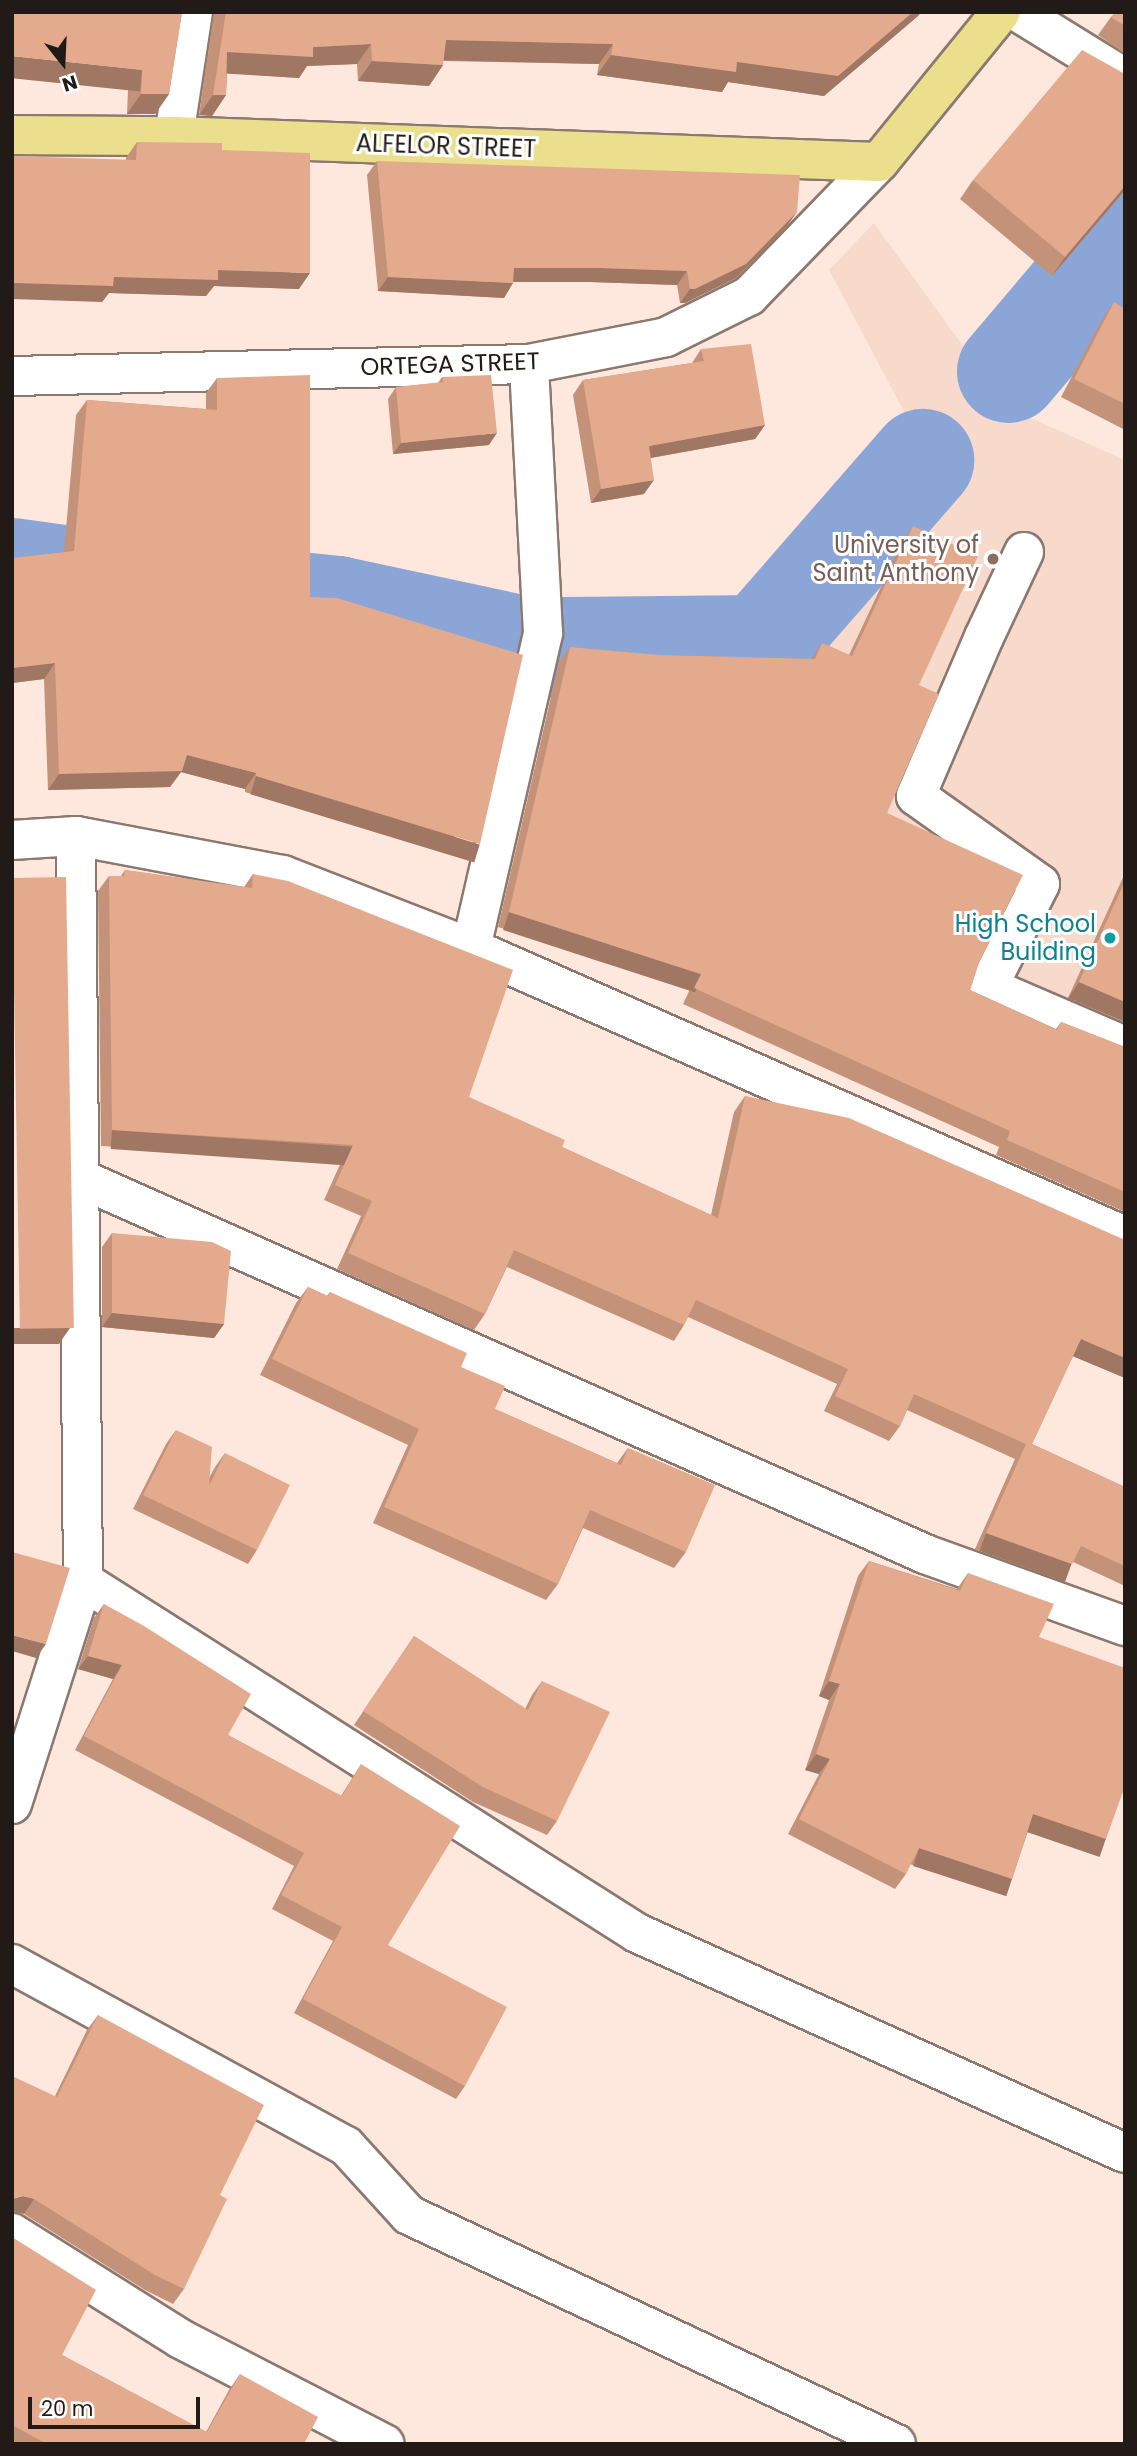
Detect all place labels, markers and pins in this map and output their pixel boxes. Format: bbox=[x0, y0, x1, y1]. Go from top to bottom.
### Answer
place label: University of Saint Anthony bbox=[812, 531, 979, 587]
marker: University of Saint Anthony bbox=[985, 551, 1001, 567]
place label: High School Building bbox=[955, 910, 1096, 966]
marker: High School Building bbox=[1102, 930, 1118, 946]

